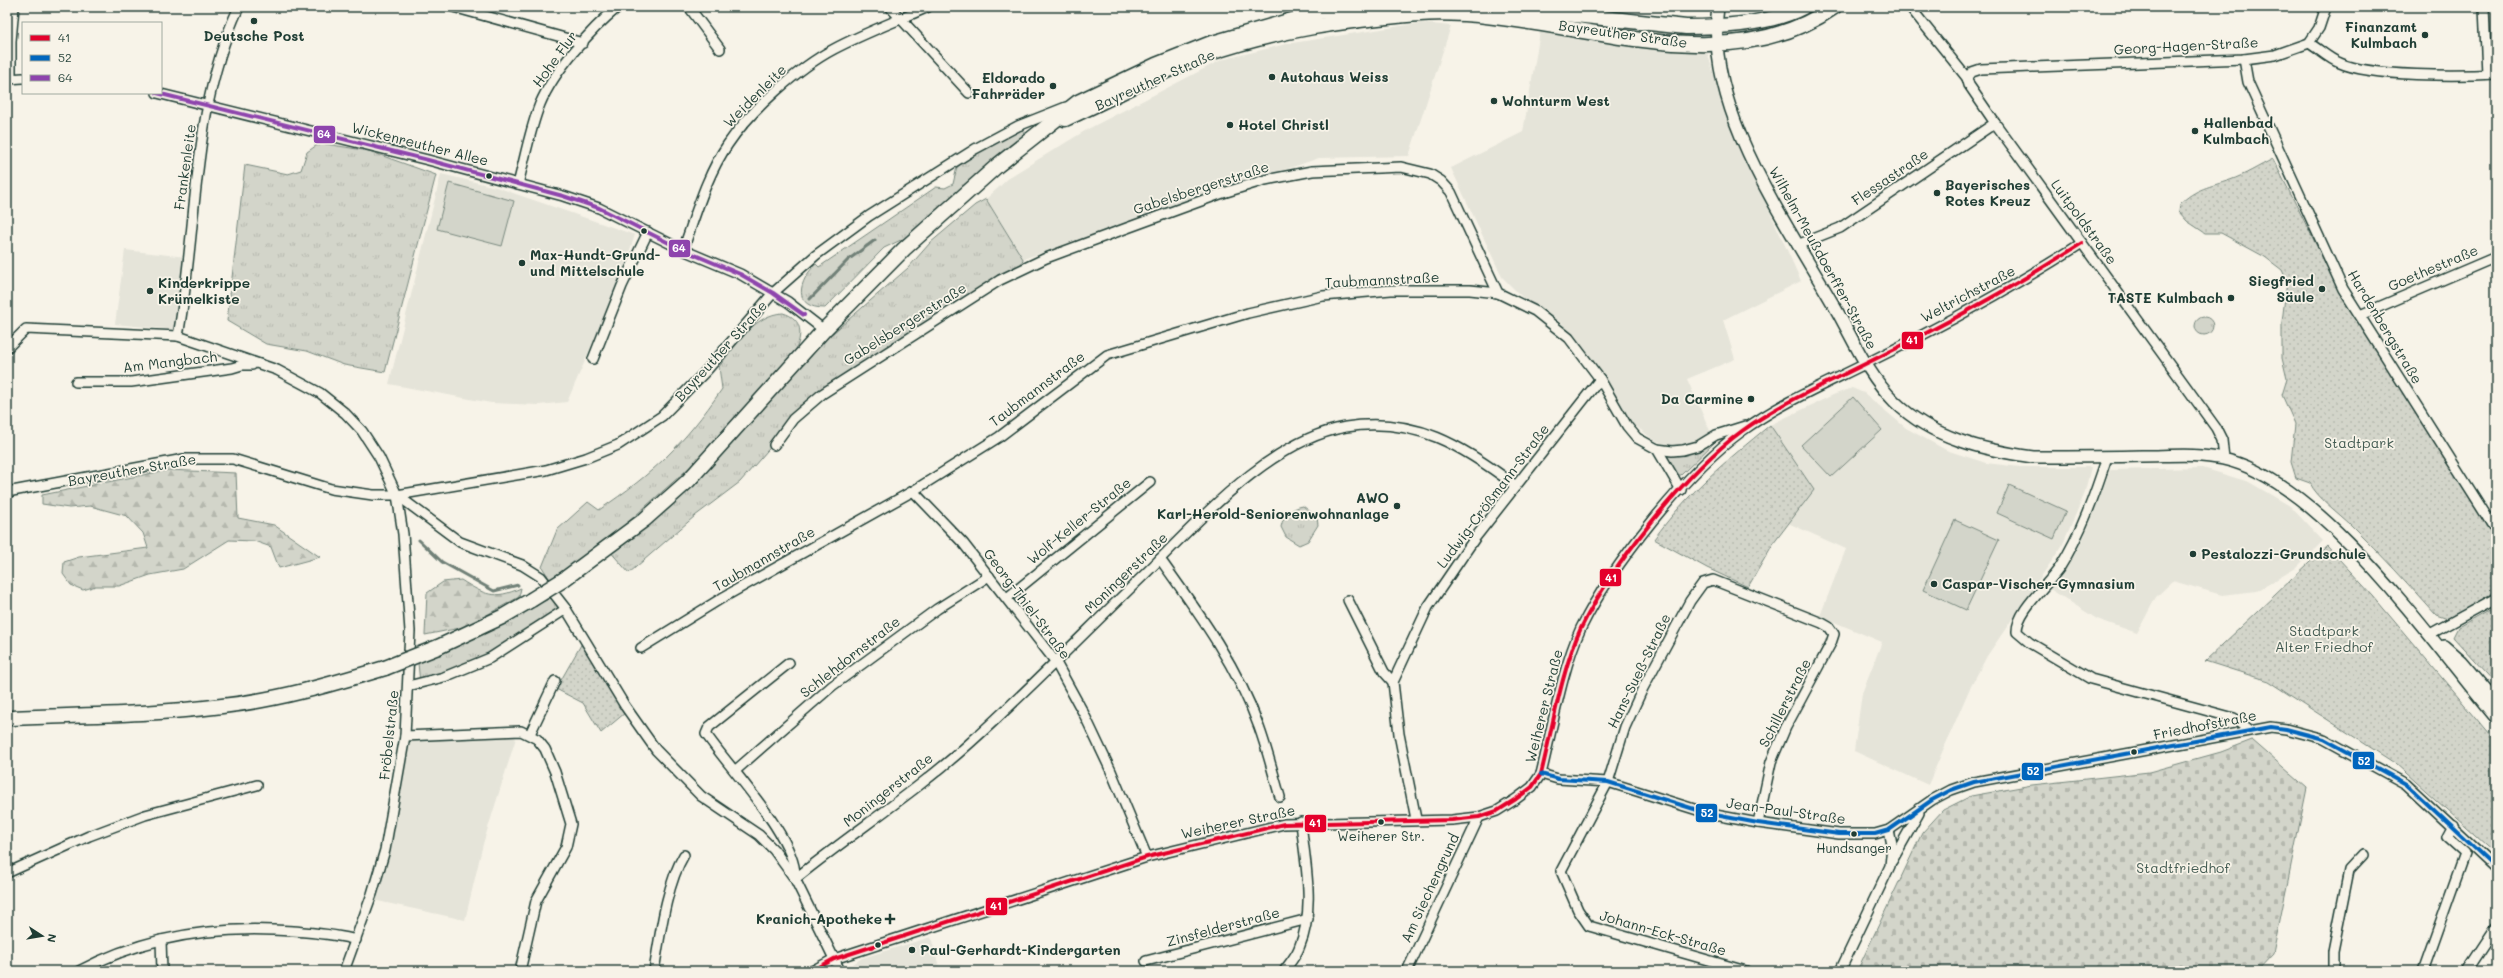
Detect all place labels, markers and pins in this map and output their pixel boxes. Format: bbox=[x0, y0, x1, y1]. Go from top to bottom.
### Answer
marker: Deutsche Post bbox=[249, 16, 259, 26]
place label: Finanzamt Kulmbach bbox=[2345, 17, 2417, 52]
place label: Deutsche Post bbox=[204, 26, 304, 45]
marker: Finanzamt Kulmbach bbox=[2420, 30, 2430, 40]
place label: Autohaus Weiss bbox=[1280, 67, 1388, 86]
place label: Eldorado Fahrräder bbox=[972, 68, 1045, 103]
marker: Autohaus Weiss bbox=[1267, 72, 1277, 82]
marker: Eldorado Fahrräder bbox=[1048, 81, 1058, 91]
place label: Wohnturm West bbox=[1502, 91, 1610, 110]
marker: Wohnturm West bbox=[1489, 96, 1499, 106]
place label: Hallenbad Kulmbach bbox=[2203, 113, 2273, 148]
place label: Hotel Christl bbox=[1238, 115, 1329, 134]
marker: Hotel Christl bbox=[1225, 120, 1235, 130]
marker: Hallenbad Kulmbach bbox=[2190, 126, 2200, 136]
unlabelled marker bbox=[484, 171, 494, 181]
place label: Bayerisches Rotes Kreuz bbox=[1945, 175, 2031, 210]
marker: Bayerisches Rotes Kreuz bbox=[1932, 188, 1942, 198]
unlabelled marker bbox=[639, 226, 649, 236]
place label: Max-Hundt-Grund- und Mittelschule bbox=[530, 245, 661, 280]
marker: Max-Hundt-Grund- und Mittelschule bbox=[517, 258, 527, 268]
place label: Siegfried Säule bbox=[2249, 271, 2314, 306]
place label: Kinderkrippe Krümelkiste bbox=[158, 273, 250, 308]
marker: Siegfried Säule bbox=[2317, 284, 2327, 294]
marker: Kinderkrippe Krümelkiste bbox=[145, 286, 155, 296]
place label: TASTE Kulmbach bbox=[2108, 288, 2223, 307]
marker: TASTE Kulmbach bbox=[2226, 293, 2236, 303]
place label: Da Carmine bbox=[1661, 389, 1743, 408]
marker: Da Carmine bbox=[1746, 394, 1756, 404]
place label: AWO Karl-Herold-Seniorenwohnanlage bbox=[1157, 488, 1389, 523]
marker: AWO Karl-Herold-Seniorenwohnanlage bbox=[1392, 501, 1402, 511]
place label: Pestalozzi-Grundschule bbox=[2201, 544, 2366, 563]
marker: Pestalozzi-Grundschule bbox=[2188, 549, 2198, 559]
place label: Caspar-Vischer-Gymnasium bbox=[1942, 574, 2135, 593]
marker: Caspar-Vischer-Gymnasium bbox=[1929, 579, 1939, 589]
unlabelled marker bbox=[2129, 747, 2139, 757]
marker: Weiherer Str. bbox=[1376, 817, 1386, 827]
place label: Weiherer Str. bbox=[1337, 827, 1425, 844]
marker: Hundsanger bbox=[1849, 829, 1859, 839]
place label: Hundsanger bbox=[1816, 839, 1892, 856]
place label: Kranich-Apotheke bbox=[756, 909, 882, 928]
marker: Kranich-Apotheke bbox=[885, 914, 895, 924]
unlabelled marker bbox=[873, 940, 883, 950]
place label: Paul-Gerhardt-Kindergarten bbox=[920, 940, 1121, 959]
marker: Paul-Gerhardt-Kindergarten bbox=[907, 945, 917, 955]

